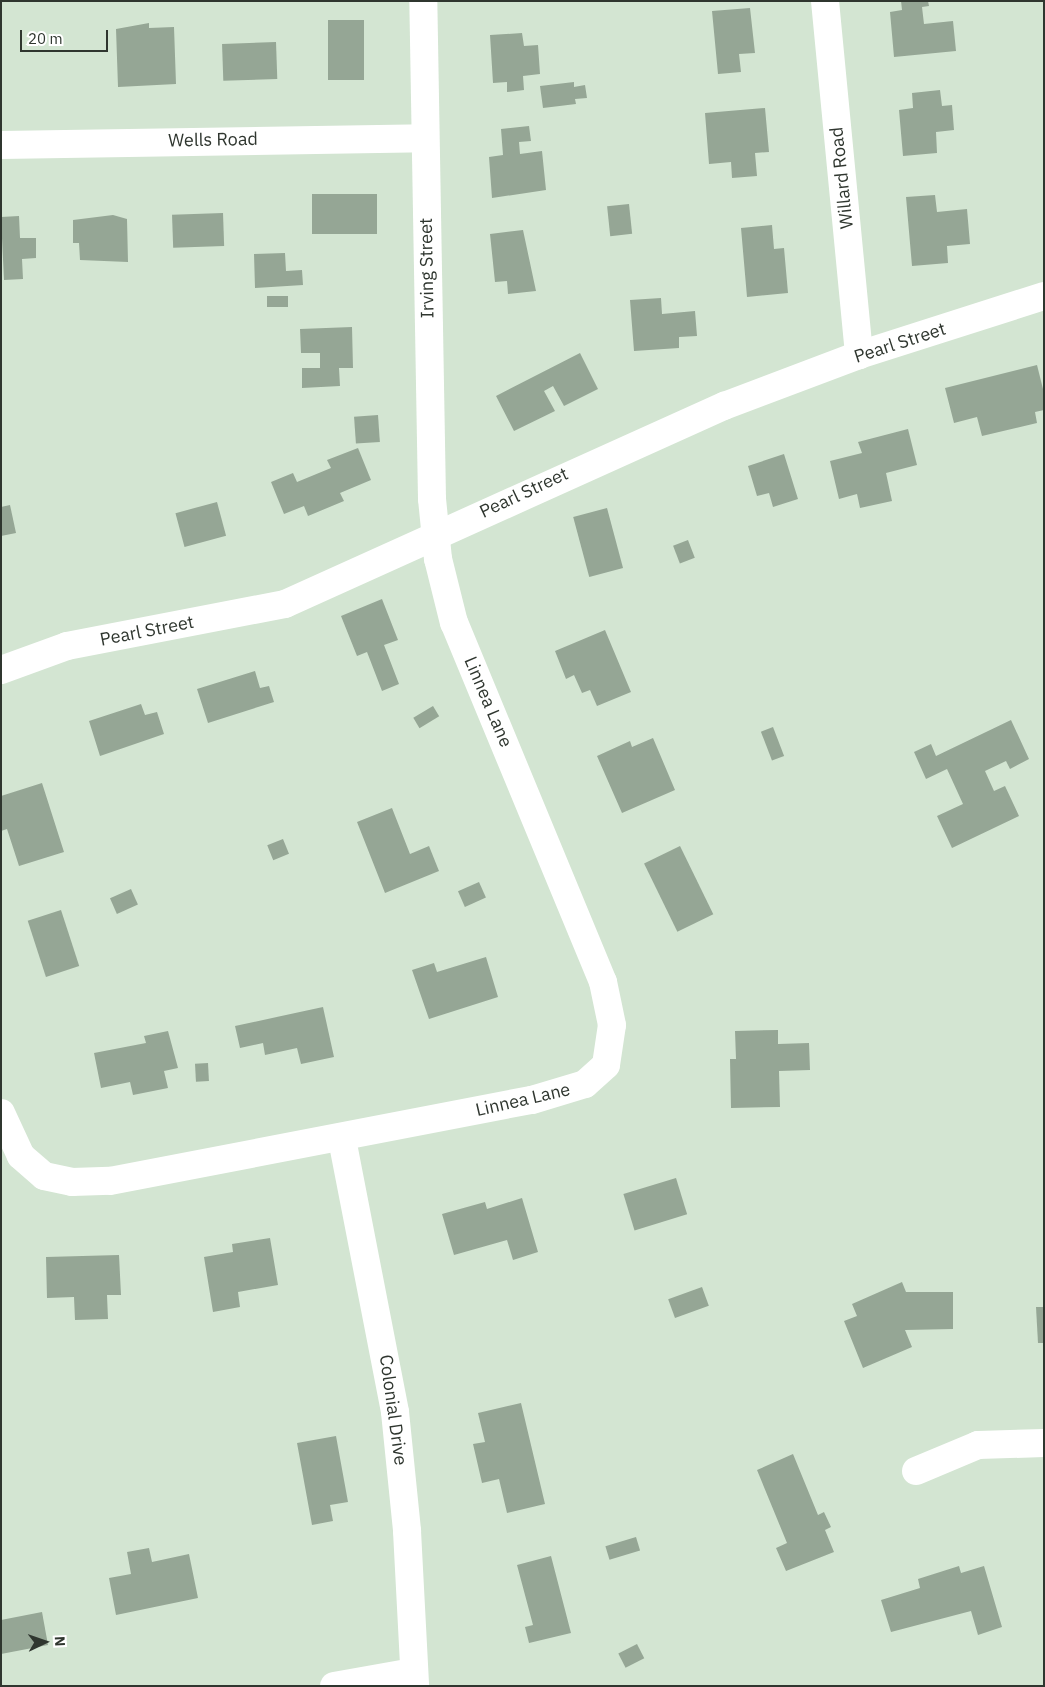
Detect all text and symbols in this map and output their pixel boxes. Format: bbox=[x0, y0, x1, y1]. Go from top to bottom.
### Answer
scale bar bbox=[22, 20, 110, 52]
text: 20 m bbox=[28, 29, 63, 48]
street label: Willard Road bbox=[826, 126, 858, 230]
street label: Wells Road bbox=[168, 128, 258, 152]
street label: Irving Street bbox=[415, 217, 439, 319]
street label: Pearl Street bbox=[851, 318, 949, 368]
street label: Pearl Street bbox=[476, 463, 572, 523]
street label: Pearl Street bbox=[98, 611, 196, 651]
street label: Linnea Lane bbox=[459, 653, 517, 751]
street label: Linnea Lane bbox=[474, 1079, 572, 1121]
street label: Colonial Drive bbox=[375, 1353, 411, 1467]
north arrow bbox=[20, 1617, 70, 1667]
text: N bbox=[51, 1636, 69, 1647]

